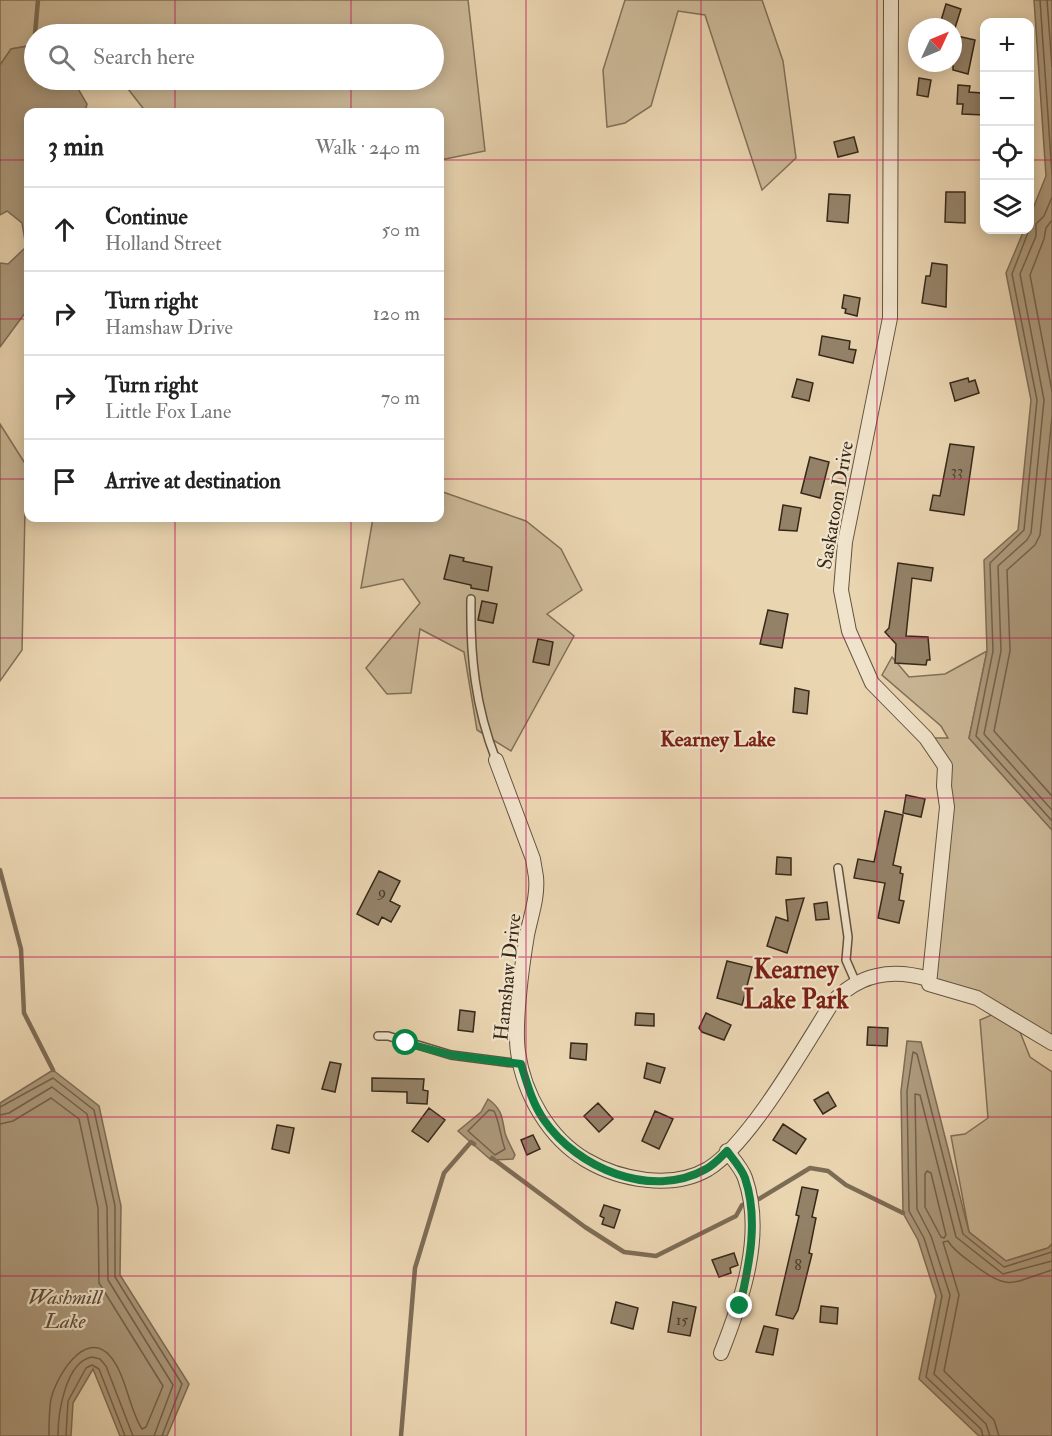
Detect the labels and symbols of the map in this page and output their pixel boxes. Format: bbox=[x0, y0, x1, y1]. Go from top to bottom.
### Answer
north arrow bbox=[908, 18, 962, 72]
street label: Saskatoon Drive bbox=[812, 439, 859, 571]
house number: 33 bbox=[951, 461, 963, 481]
district label: Kearney Lake bbox=[660, 726, 776, 753]
house number: 9 bbox=[377, 882, 386, 902]
street label: Hamshaw Drive bbox=[488, 912, 527, 1042]
district label: Kearney Lake Park bbox=[743, 954, 849, 1016]
route start bbox=[392, 1029, 418, 1055]
house number: 8 bbox=[794, 1255, 802, 1275]
water label: Washmill Lake bbox=[28, 1284, 104, 1335]
route end bbox=[726, 1292, 752, 1318]
house number: 15 bbox=[676, 1310, 688, 1330]

